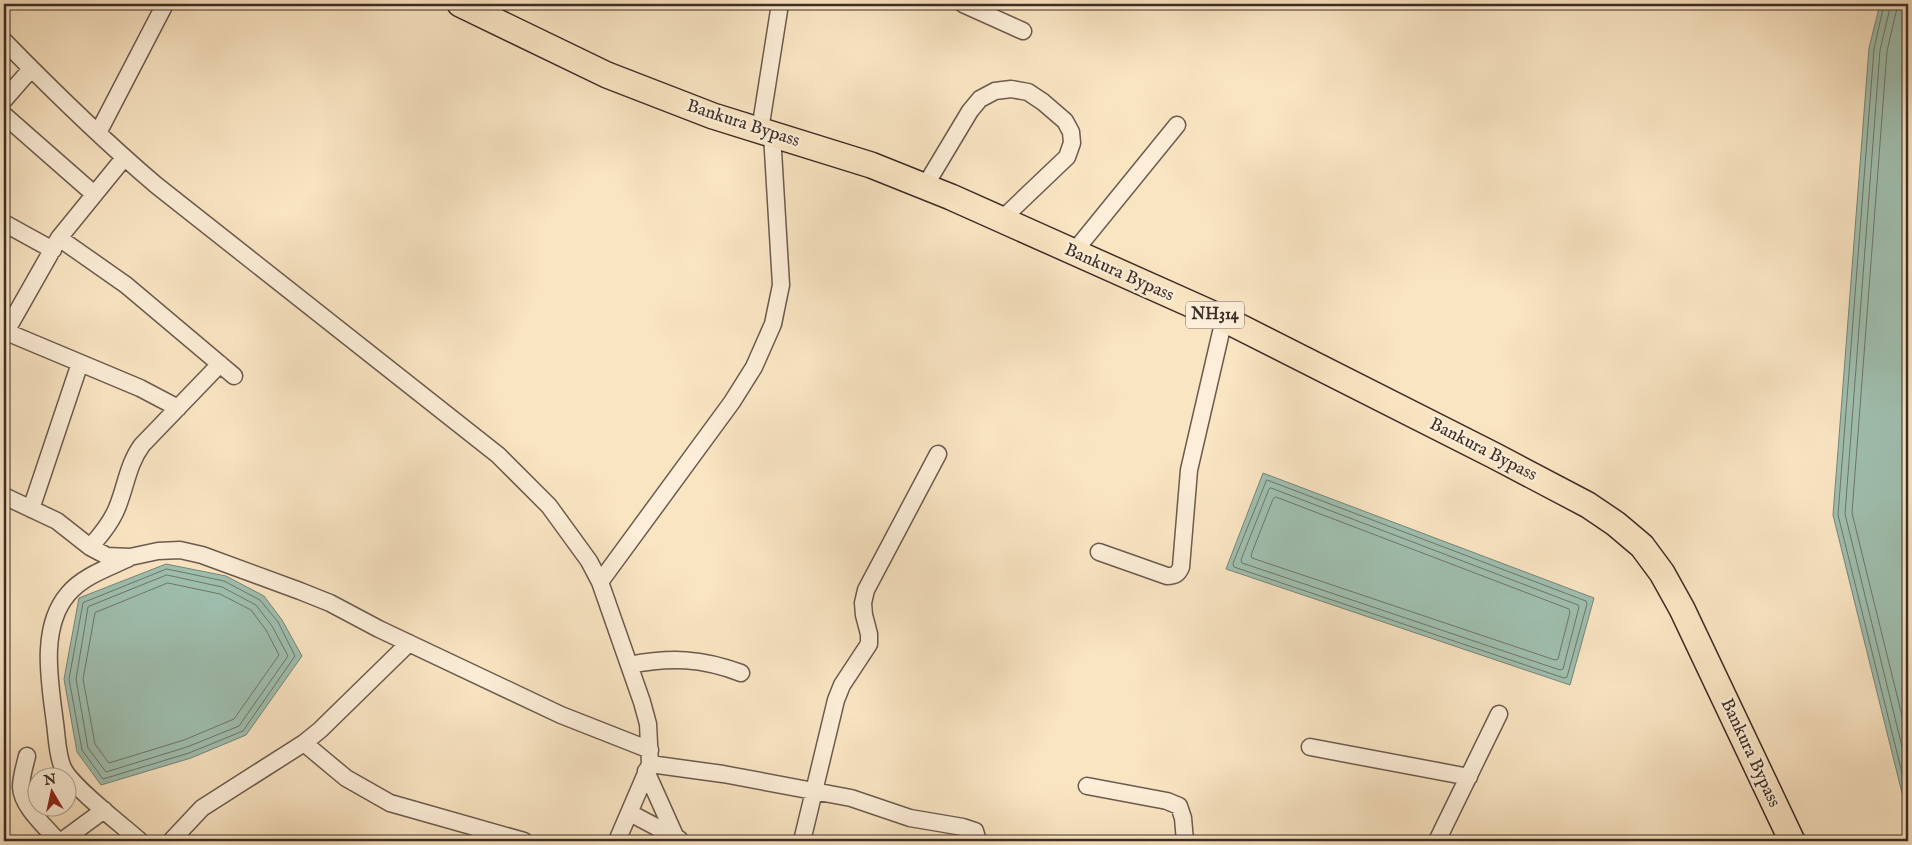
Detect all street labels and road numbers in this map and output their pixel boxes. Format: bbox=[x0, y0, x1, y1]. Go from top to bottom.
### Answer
street label: Bankura Bypass bbox=[684, 95, 802, 153]
street label: Bankura Bypass bbox=[1061, 239, 1177, 307]
road number: NH314 bbox=[1186, 302, 1244, 328]
street label: Bankura Bypass bbox=[1425, 413, 1541, 487]
street label: Bankura Bypass bbox=[1715, 695, 1785, 811]

